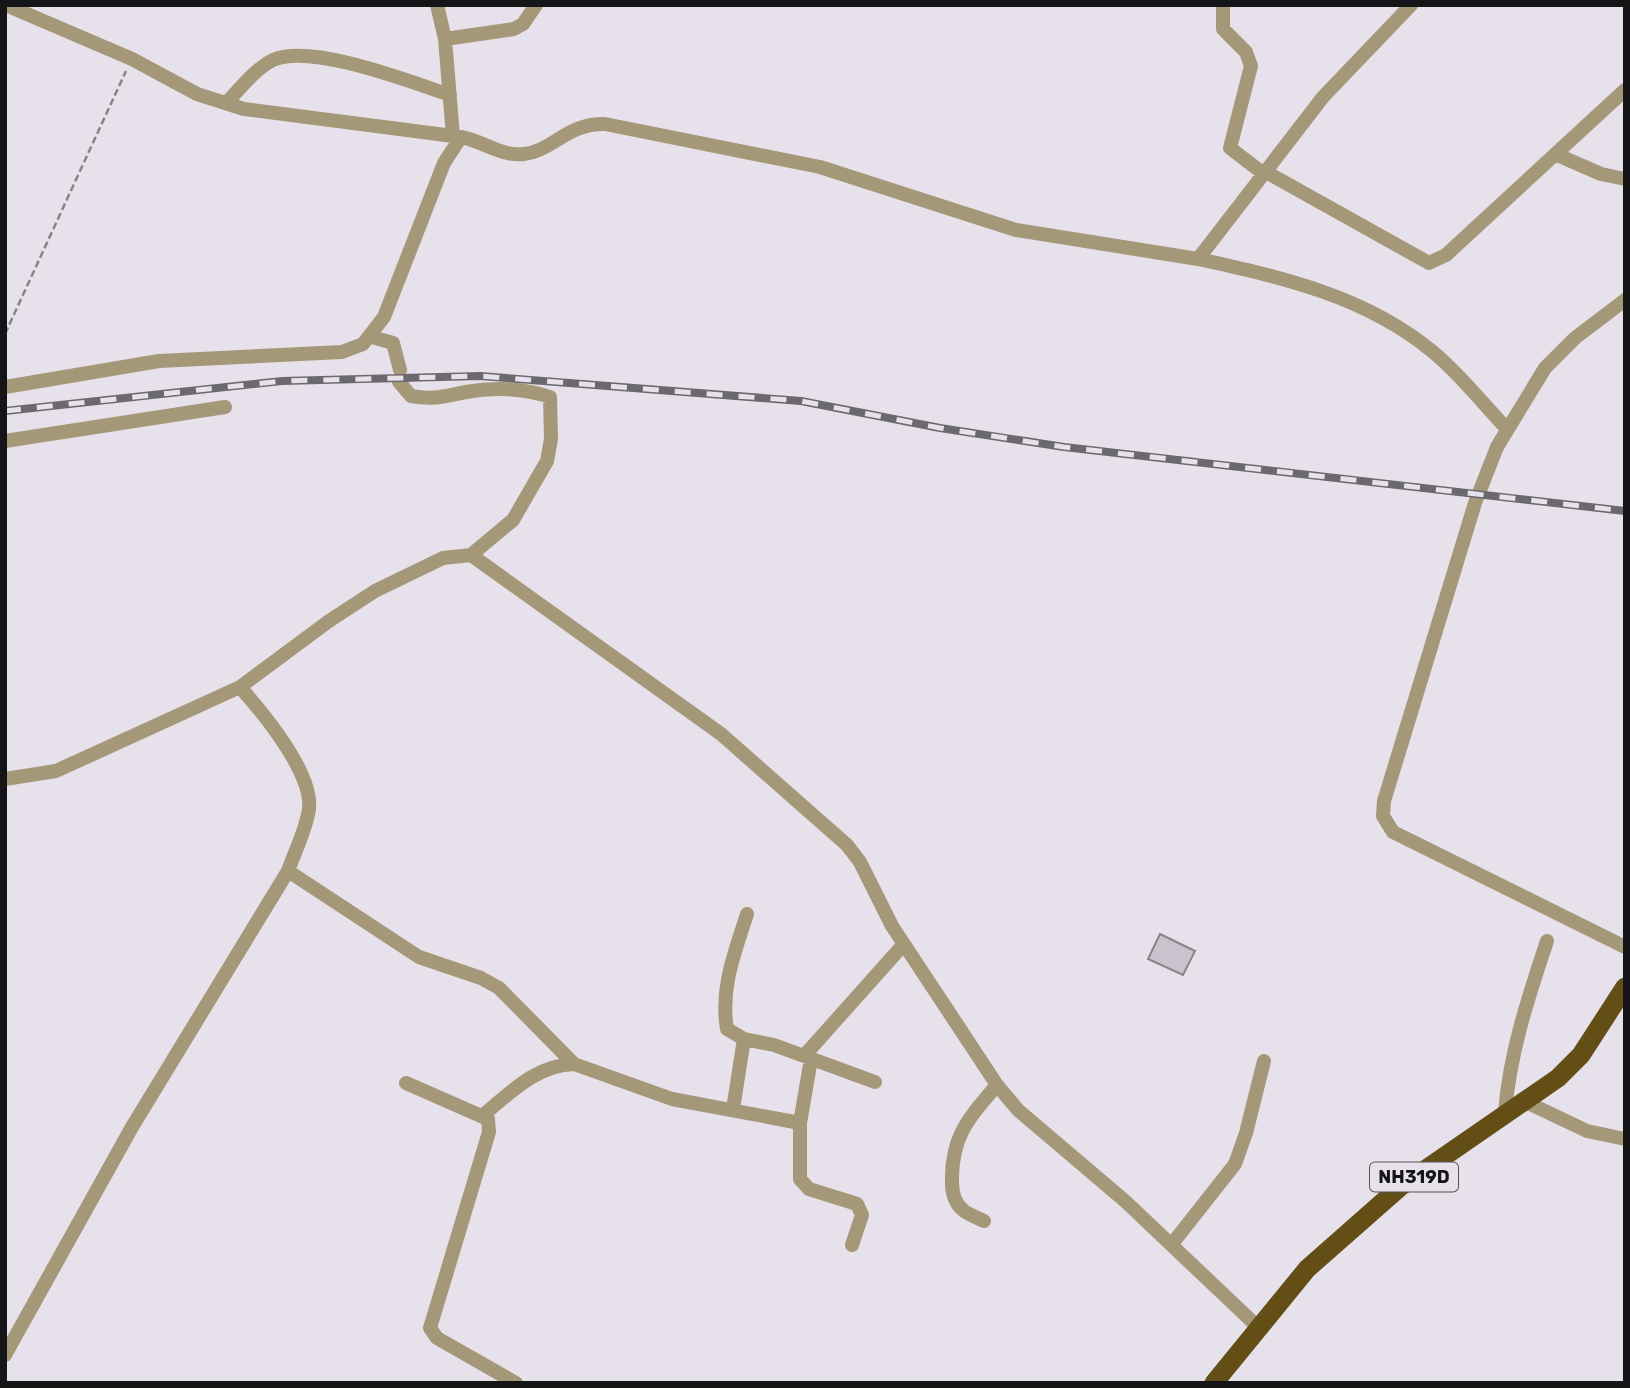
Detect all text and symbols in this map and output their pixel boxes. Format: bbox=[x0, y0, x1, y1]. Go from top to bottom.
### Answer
road number: NH319D bbox=[1370, 1162, 1458, 1192]

